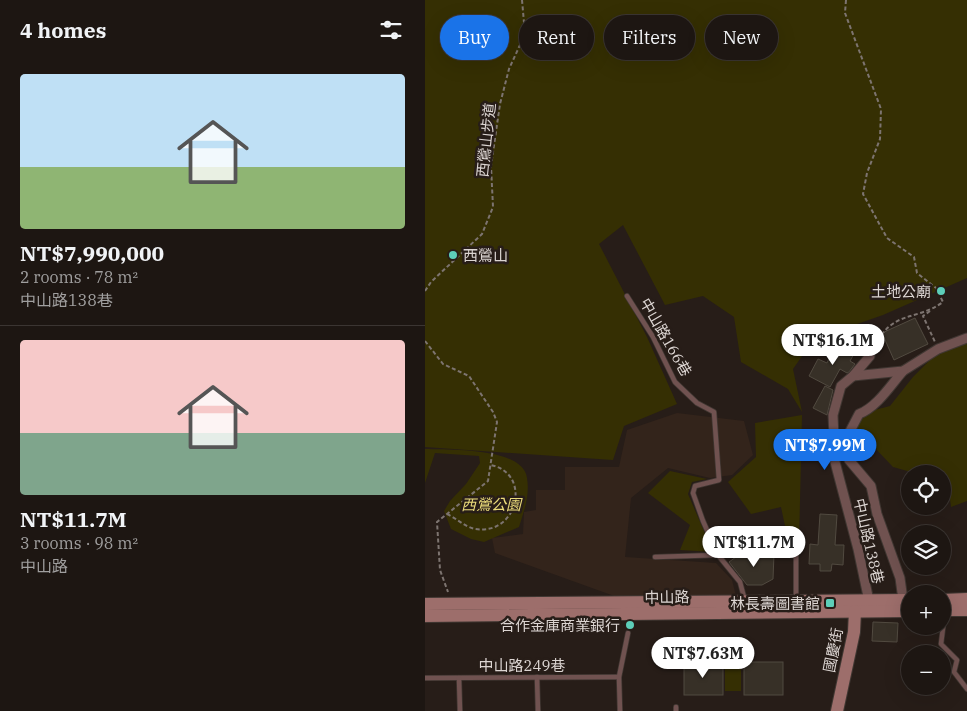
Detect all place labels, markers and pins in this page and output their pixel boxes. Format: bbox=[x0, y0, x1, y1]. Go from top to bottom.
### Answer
place label: 西鶯山 bbox=[463, 246, 508, 265]
marker: 西鶯山 bbox=[447, 249, 459, 261]
place label: 土地公廟 bbox=[871, 282, 931, 301]
marker: 土地公廟 bbox=[935, 285, 947, 297]
pin: NT$16.1M bbox=[781, 324, 885, 366]
pin: NT$7.99M bbox=[773, 428, 877, 471]
pin: NT$11.7M bbox=[702, 526, 806, 568]
place label: 林長壽圖書館 bbox=[730, 594, 820, 613]
marker: 林長壽圖書館 bbox=[824, 597, 836, 609]
place label: 合作金庫商業銀行 bbox=[500, 616, 620, 635]
marker: 合作金庫商業銀行 bbox=[624, 619, 636, 631]
pin: NT$7.63M bbox=[651, 636, 755, 679]

